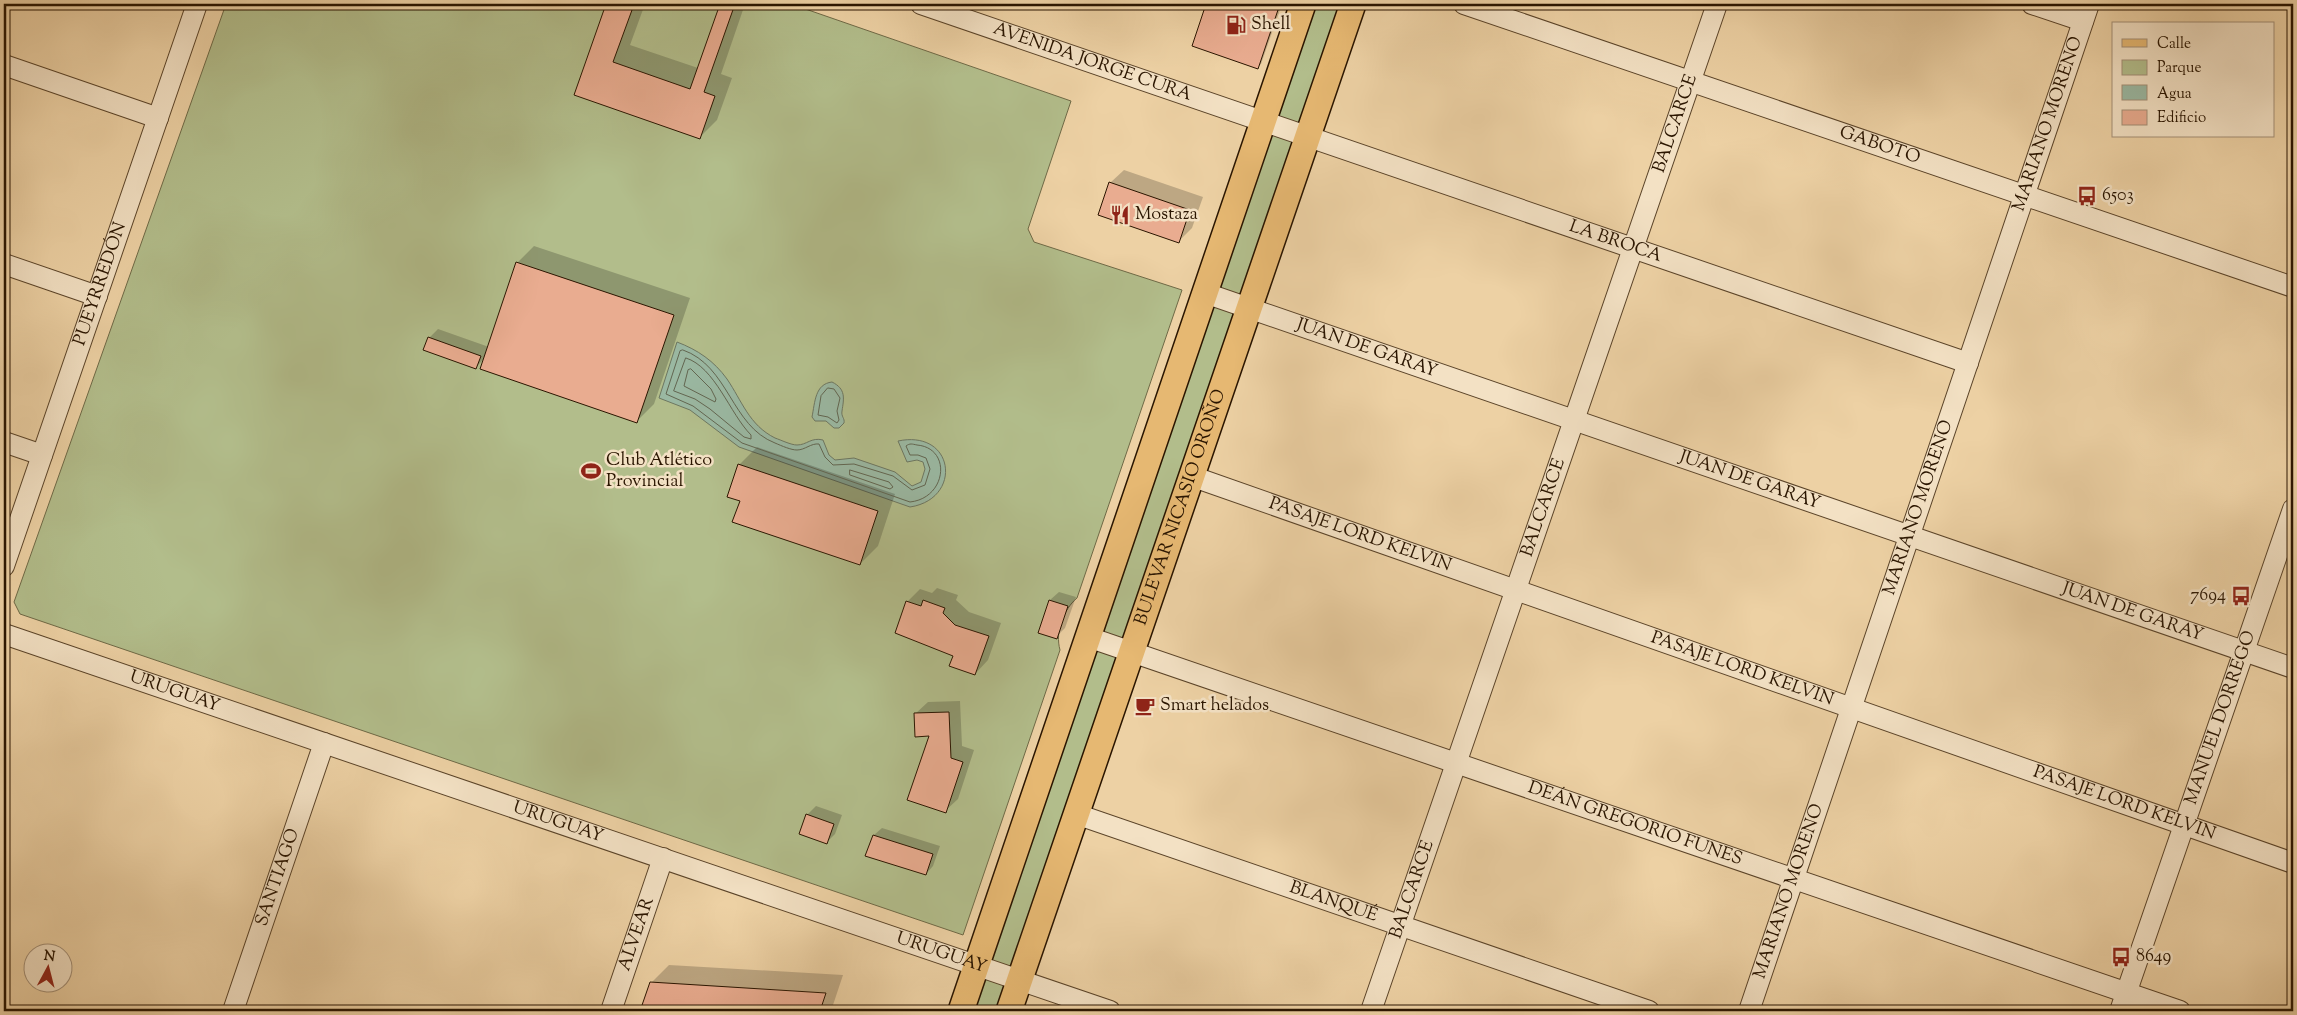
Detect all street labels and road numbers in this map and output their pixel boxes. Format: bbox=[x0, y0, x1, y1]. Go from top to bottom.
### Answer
street label: AVENIDA JORGE CURA bbox=[989, 17, 1196, 109]
street label: MARIANO MORENO bbox=[2007, 33, 2090, 215]
street label: BALCARCE bbox=[1647, 71, 1705, 177]
street label: GABOTO bbox=[1835, 120, 1923, 172]
street label: LA BROCA bbox=[1565, 214, 1666, 270]
street label: PUEYRREDÓN bbox=[68, 219, 134, 349]
street label: JUAN DE GARAY bbox=[1292, 312, 1441, 385]
street label: BULEVAR NICASIO OROÑO bbox=[1129, 386, 1233, 629]
street label: MARIANO MORENO bbox=[1877, 417, 1961, 599]
street label: JUAN DE GARAY bbox=[1675, 444, 1824, 517]
street label: BALCARCE bbox=[1515, 455, 1573, 561]
street label: PASAJE LORD KELVIN bbox=[1265, 491, 1455, 579]
street label: JUAN DE GARAY bbox=[2057, 576, 2207, 649]
street label: PASAJE LORD KELVIN bbox=[1647, 625, 1837, 714]
street label: MANUEL DORREGO bbox=[2179, 628, 2263, 808]
street label: URUGUAY bbox=[126, 665, 223, 720]
street label: PASAJE LORD KELVIN bbox=[2029, 760, 2219, 848]
street label: DEÁN GREGORIO FUNES bbox=[1524, 775, 1746, 873]
street label: URUGUAY bbox=[509, 795, 607, 850]
street label: MARIANO MORENO bbox=[1748, 801, 1831, 983]
street label: SANTIAGO bbox=[250, 825, 307, 930]
street label: BALCARCE bbox=[1384, 837, 1442, 943]
street label: BLANQUÉ bbox=[1286, 875, 1381, 930]
street label: ALVEAR bbox=[612, 894, 662, 975]
street label: URUGUAY bbox=[892, 926, 990, 981]

